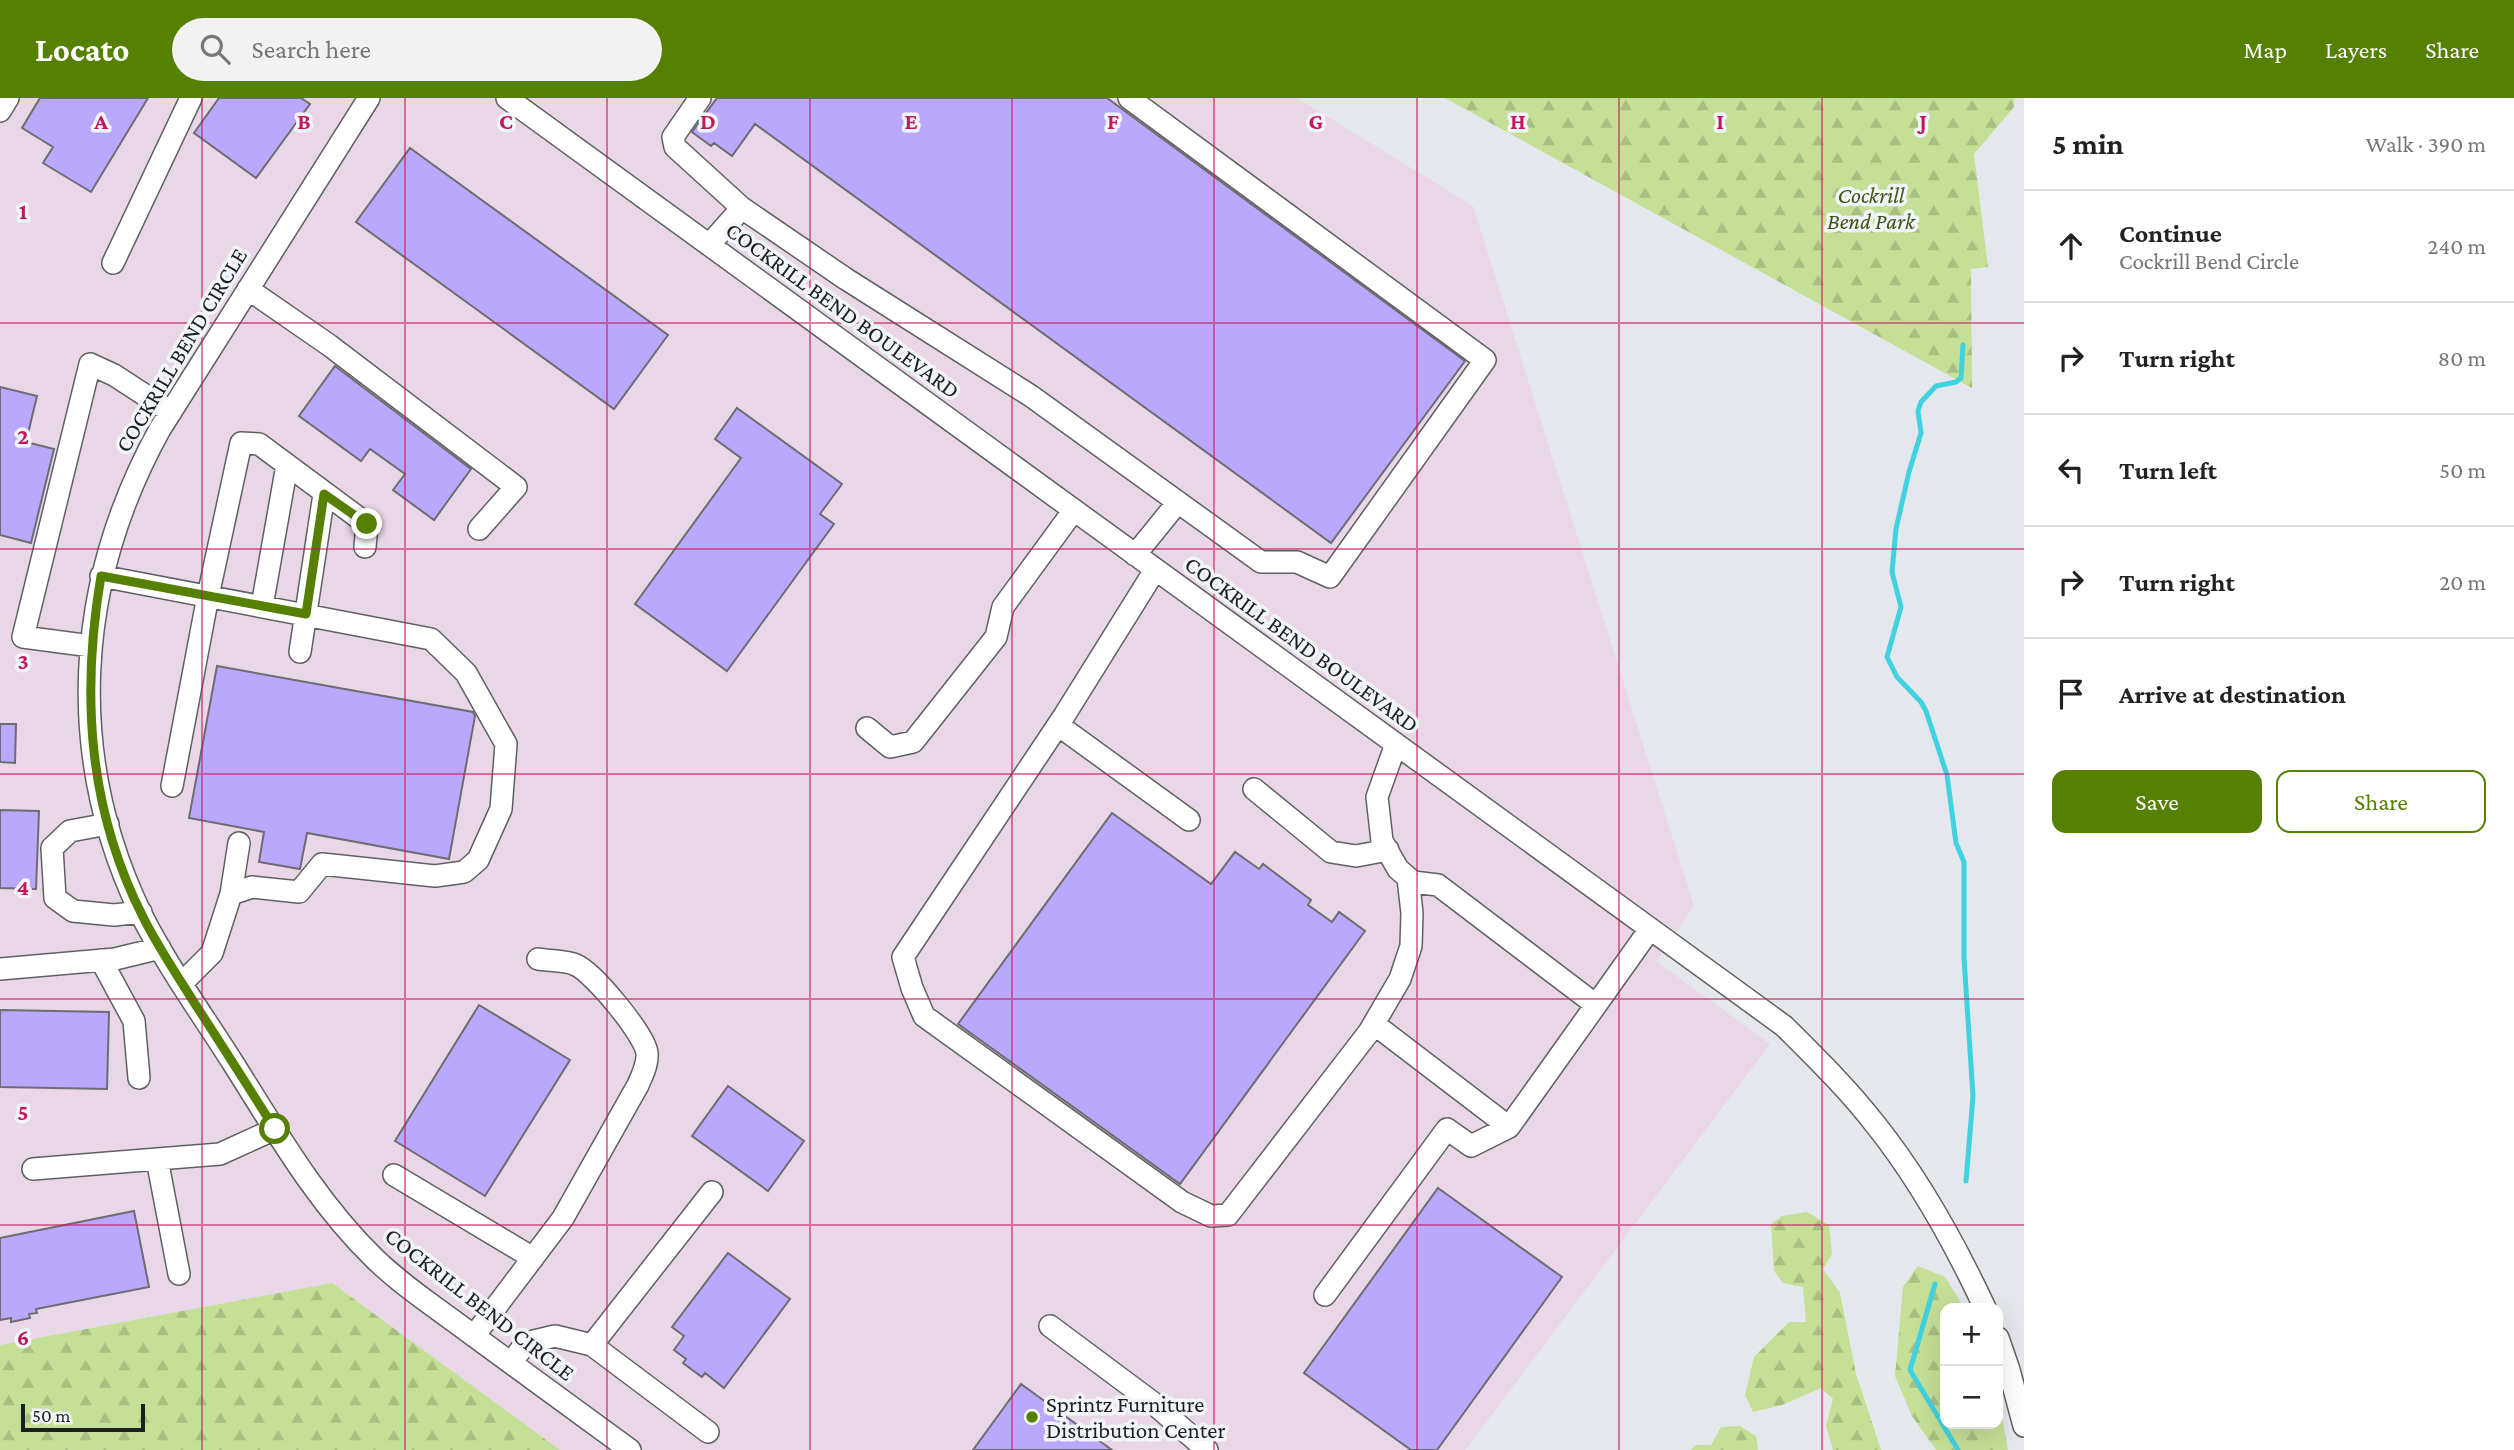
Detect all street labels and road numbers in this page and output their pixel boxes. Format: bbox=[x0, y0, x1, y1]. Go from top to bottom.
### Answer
street label: COCKRILL BEND BOULEVARD bbox=[721, 217, 965, 403]
street label: COCKRILL BEND CIRCLE bbox=[110, 243, 252, 457]
street label: COCKRILL BEND BOULEVARD bbox=[1180, 551, 1424, 737]
street label: COCKRILL BEND CIRCLE bbox=[380, 1222, 580, 1386]

